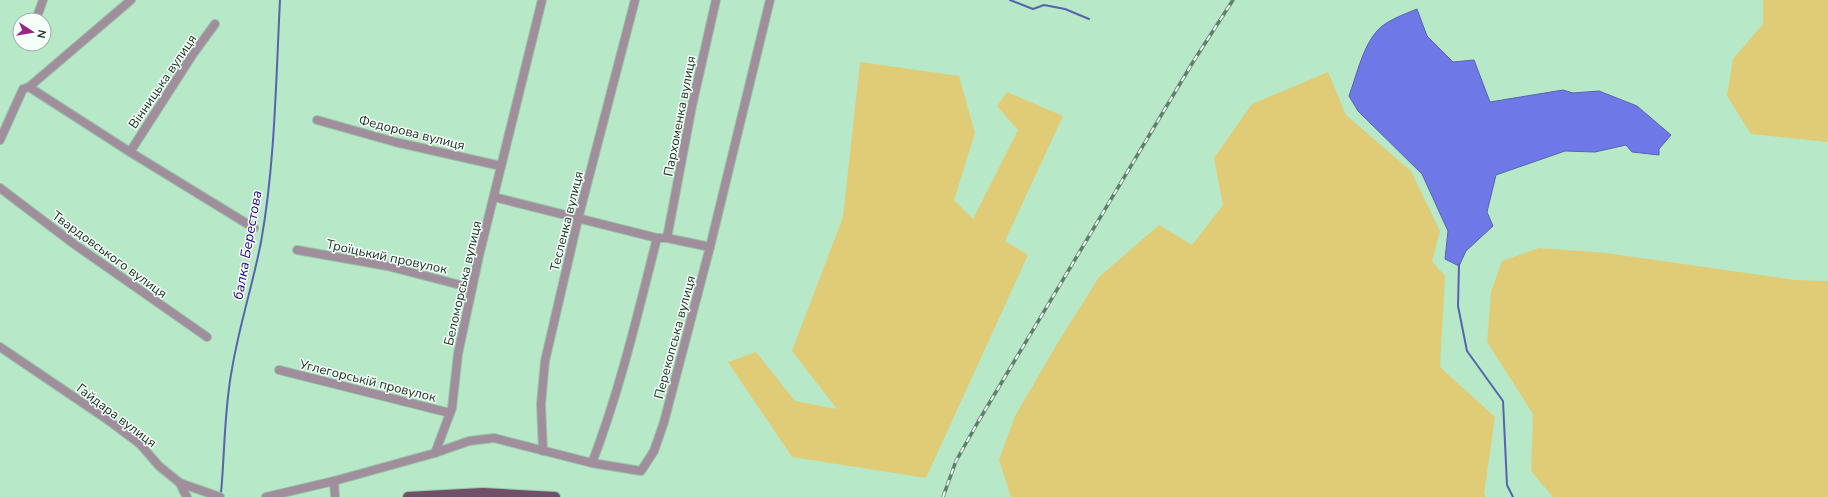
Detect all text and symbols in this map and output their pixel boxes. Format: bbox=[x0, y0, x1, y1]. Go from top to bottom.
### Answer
north arrow bbox=[12, 12, 52, 52]
text: N bbox=[33, 28, 49, 40]
street label: Вінницька вулиця bbox=[125, 31, 201, 132]
street label: Пархоменка вулиця bbox=[659, 54, 700, 178]
street label: Федорова вулиця bbox=[357, 111, 467, 155]
street label: Тесленка вулиця bbox=[546, 169, 588, 273]
water label: балка Берестова bbox=[229, 189, 266, 301]
street label: Твардовського вулиця bbox=[48, 207, 170, 303]
street label: Беломорська вулиця bbox=[440, 219, 486, 347]
street label: Троїцький провулок bbox=[325, 235, 449, 279]
street label: Перекопська вулиця bbox=[650, 274, 700, 401]
street label: Углегорськiй провулок bbox=[297, 355, 438, 407]
street label: Гайдара вулиця bbox=[73, 380, 160, 452]

